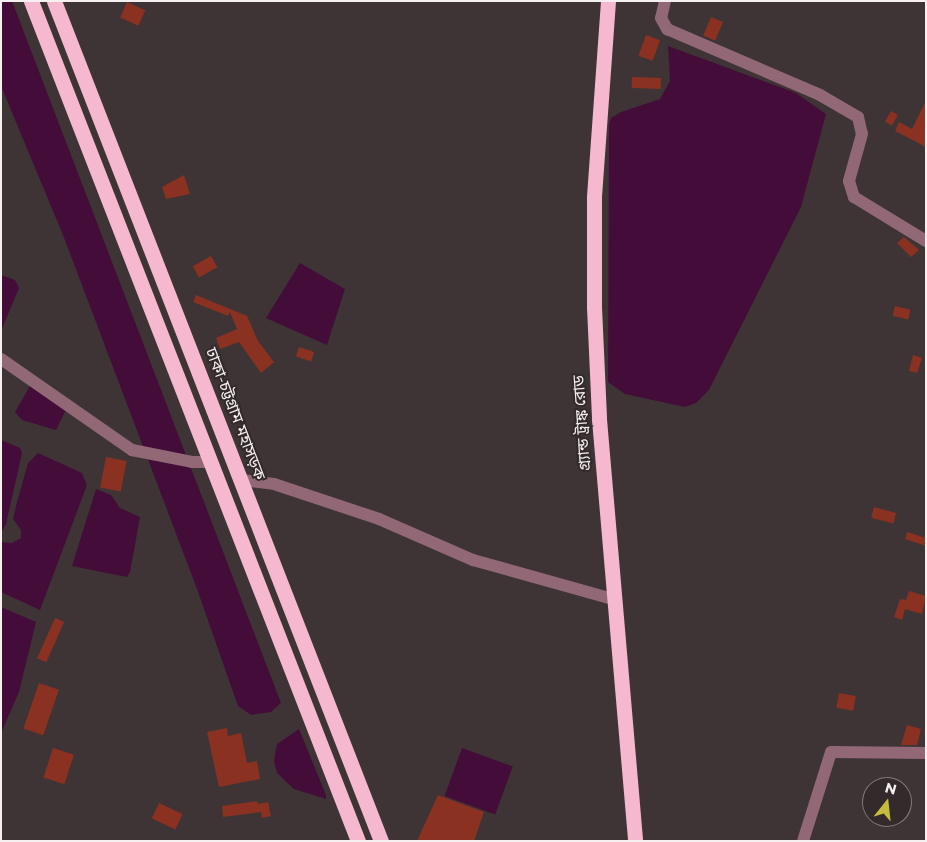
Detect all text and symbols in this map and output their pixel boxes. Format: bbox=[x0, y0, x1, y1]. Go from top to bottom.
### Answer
street label: ঢাকা-চট্টগ্রাম মহাসড়ক bbox=[201, 345, 269, 483]
street label: গ্র্যান্ড ট্রাঙ্ক রোড bbox=[569, 374, 595, 472]
north arrow bbox=[862, 777, 912, 827]
text: N bbox=[883, 778, 899, 799]

